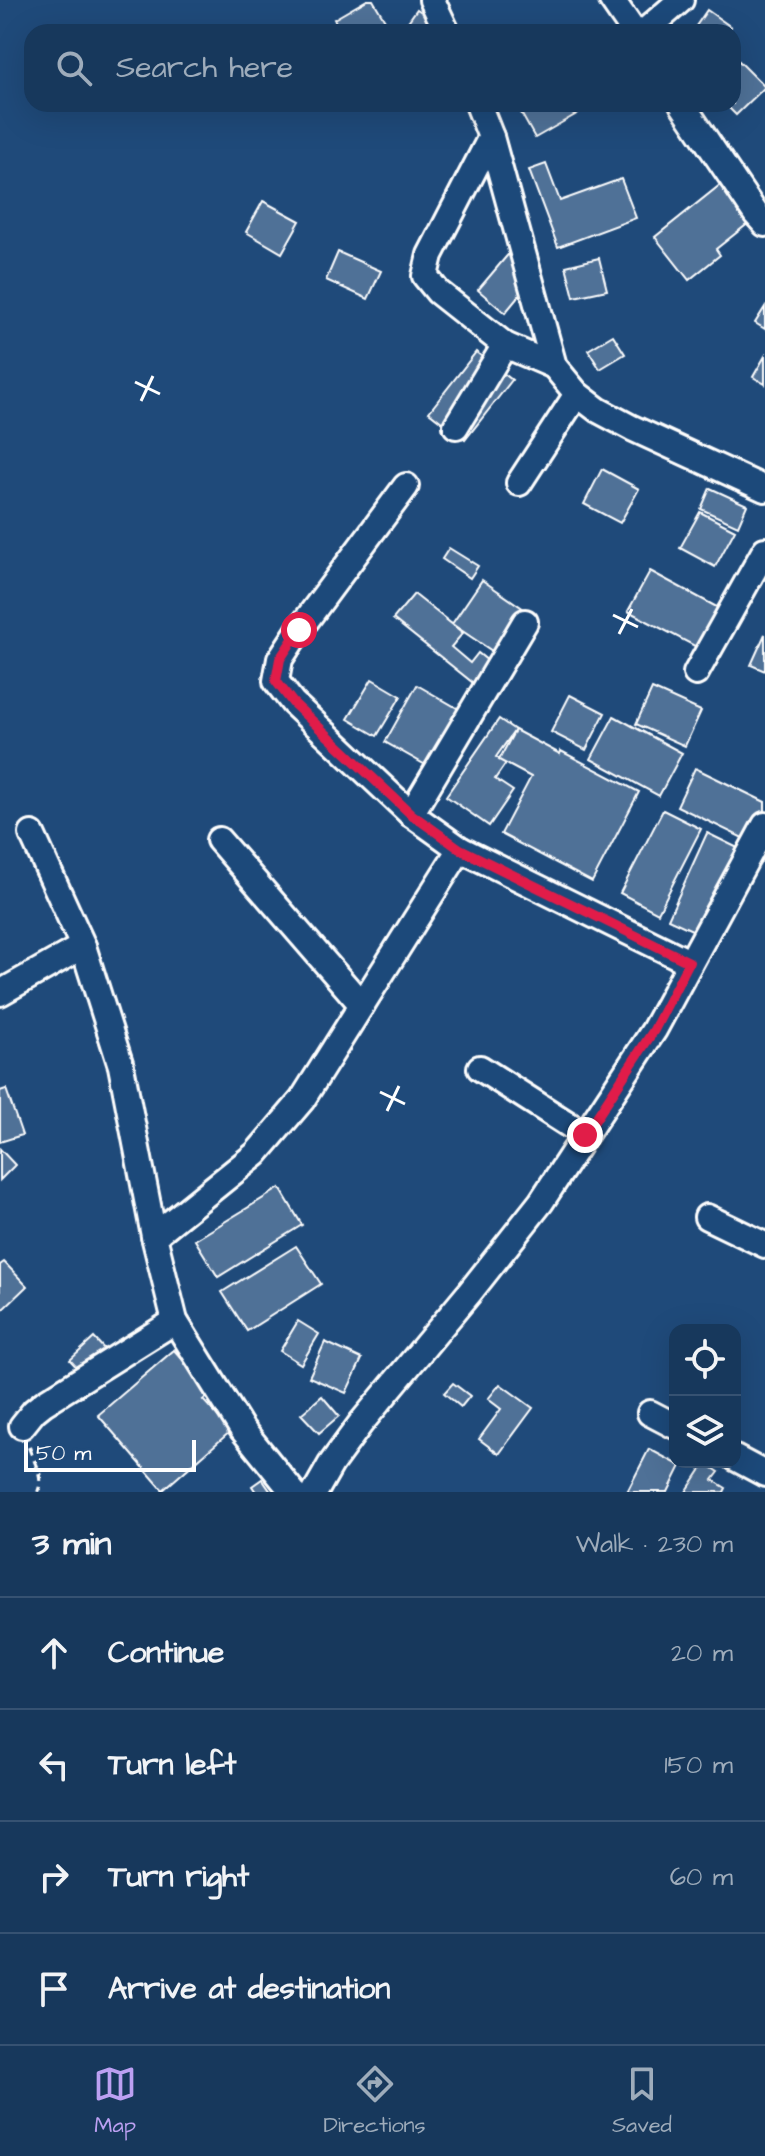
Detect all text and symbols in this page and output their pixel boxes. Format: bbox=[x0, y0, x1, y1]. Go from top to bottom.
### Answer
search box bbox=[24, 24, 741, 112]
icon: search bbox=[52, 46, 96, 90]
text: Search here bbox=[116, 47, 293, 89]
route start bbox=[281, 612, 317, 648]
route end bbox=[567, 1117, 603, 1153]
map controls bbox=[669, 1324, 741, 1468]
button: locate bbox=[669, 1324, 741, 1396]
button: layers bbox=[669, 1396, 741, 1468]
scale bar bbox=[24, 1436, 196, 1472]
text: 50 m bbox=[36, 1438, 91, 1469]
text: 3 min bbox=[32, 1520, 112, 1568]
text: Walk · 230 m bbox=[576, 1526, 733, 1562]
icon: ahead bbox=[32, 1631, 76, 1675]
text: Continue bbox=[108, 1632, 224, 1674]
text: 20 m bbox=[671, 1635, 733, 1671]
icon: left bbox=[32, 1743, 76, 1787]
text: Turn left bbox=[108, 1744, 236, 1786]
text: 150 m bbox=[664, 1747, 733, 1783]
icon: right bbox=[32, 1855, 76, 1899]
text: Turn right bbox=[108, 1856, 249, 1898]
text: 60 m bbox=[670, 1859, 733, 1895]
icon: arrive bbox=[32, 1967, 76, 2011]
text: Arrive at destination bbox=[108, 1968, 390, 2010]
tab: Map bbox=[93, 2062, 137, 2141]
tab: Directions bbox=[323, 2062, 426, 2141]
tab: Saved bbox=[612, 2062, 672, 2141]

